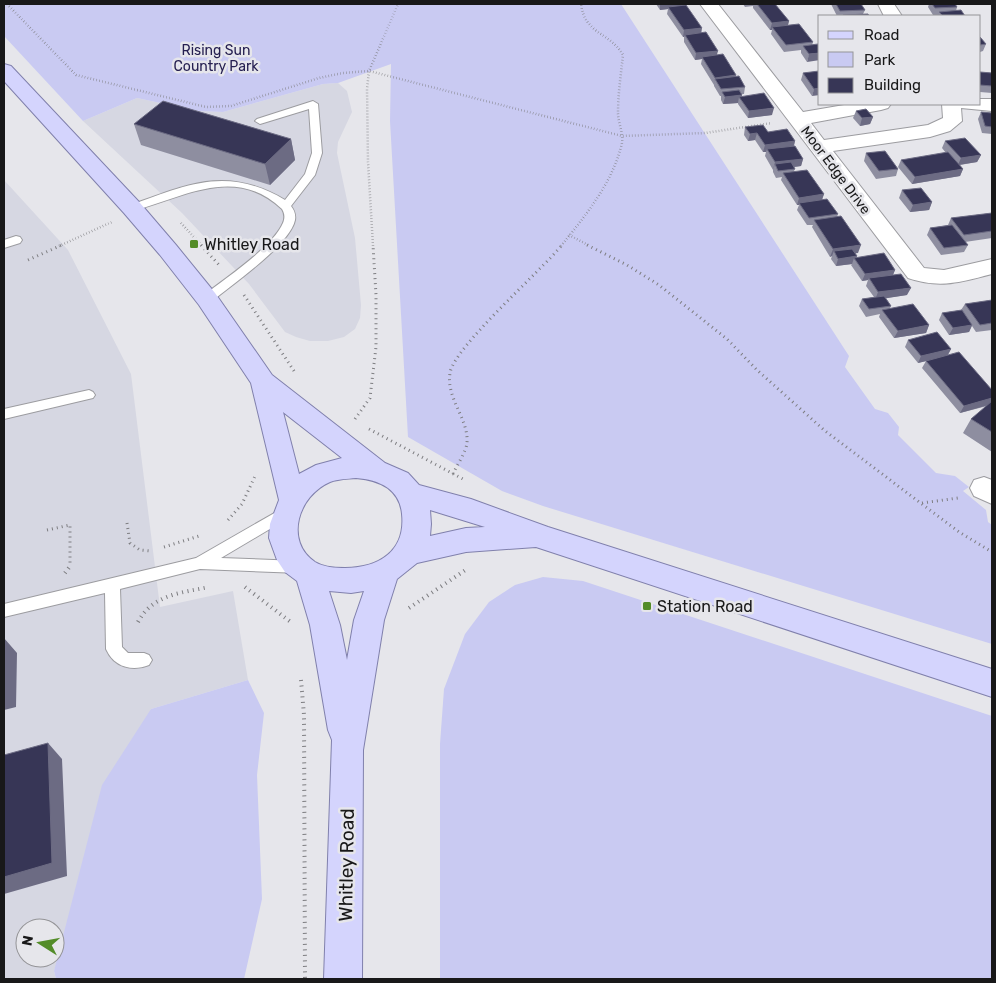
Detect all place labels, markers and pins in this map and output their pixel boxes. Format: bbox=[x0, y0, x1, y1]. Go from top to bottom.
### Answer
place label: Whitley Road bbox=[204, 235, 299, 254]
marker: Whitley Road bbox=[188, 238, 200, 250]
place label: Station Road bbox=[657, 597, 753, 616]
marker: Station Road bbox=[641, 600, 653, 612]

